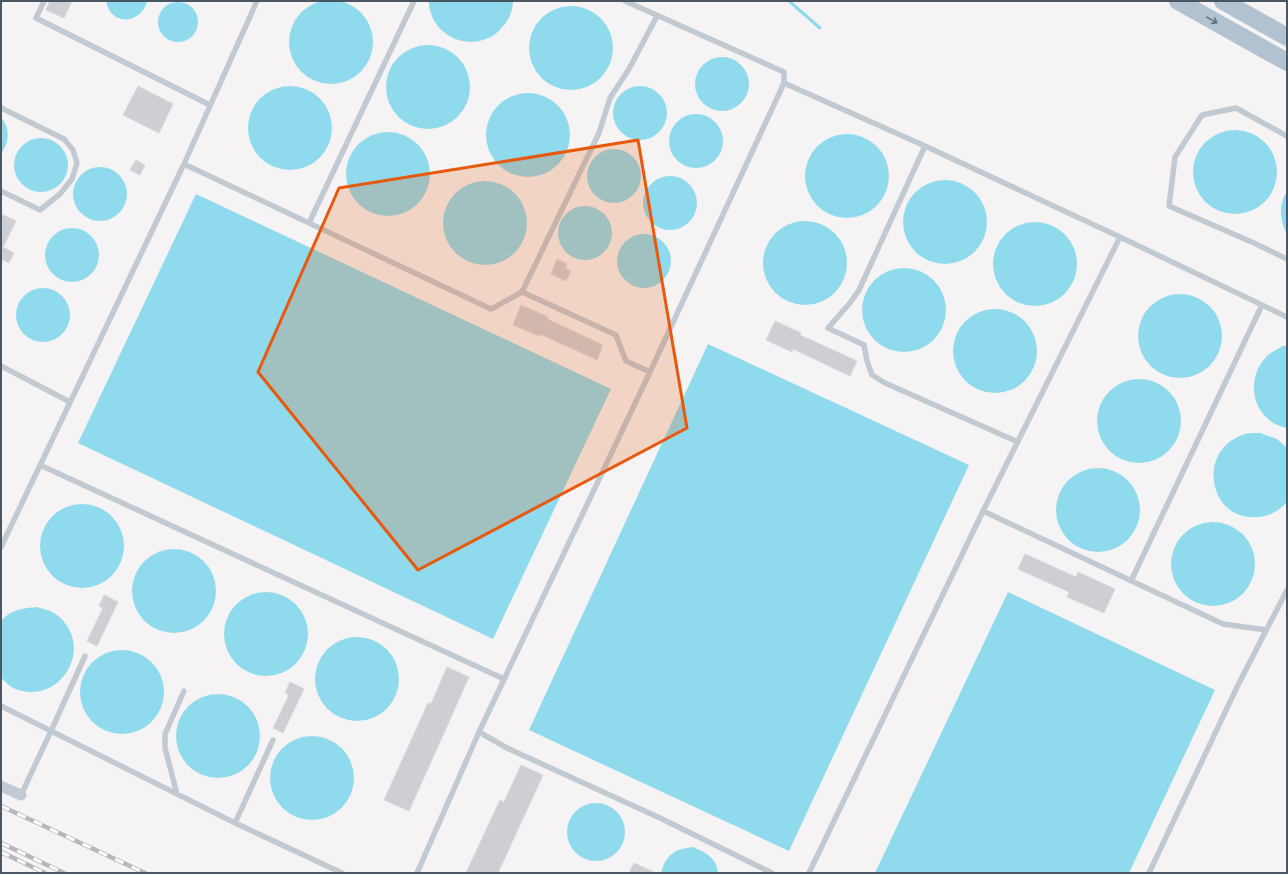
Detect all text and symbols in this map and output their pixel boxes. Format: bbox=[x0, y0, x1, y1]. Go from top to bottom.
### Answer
one-way arrow bbox=[1206, 17, 1218, 24]

